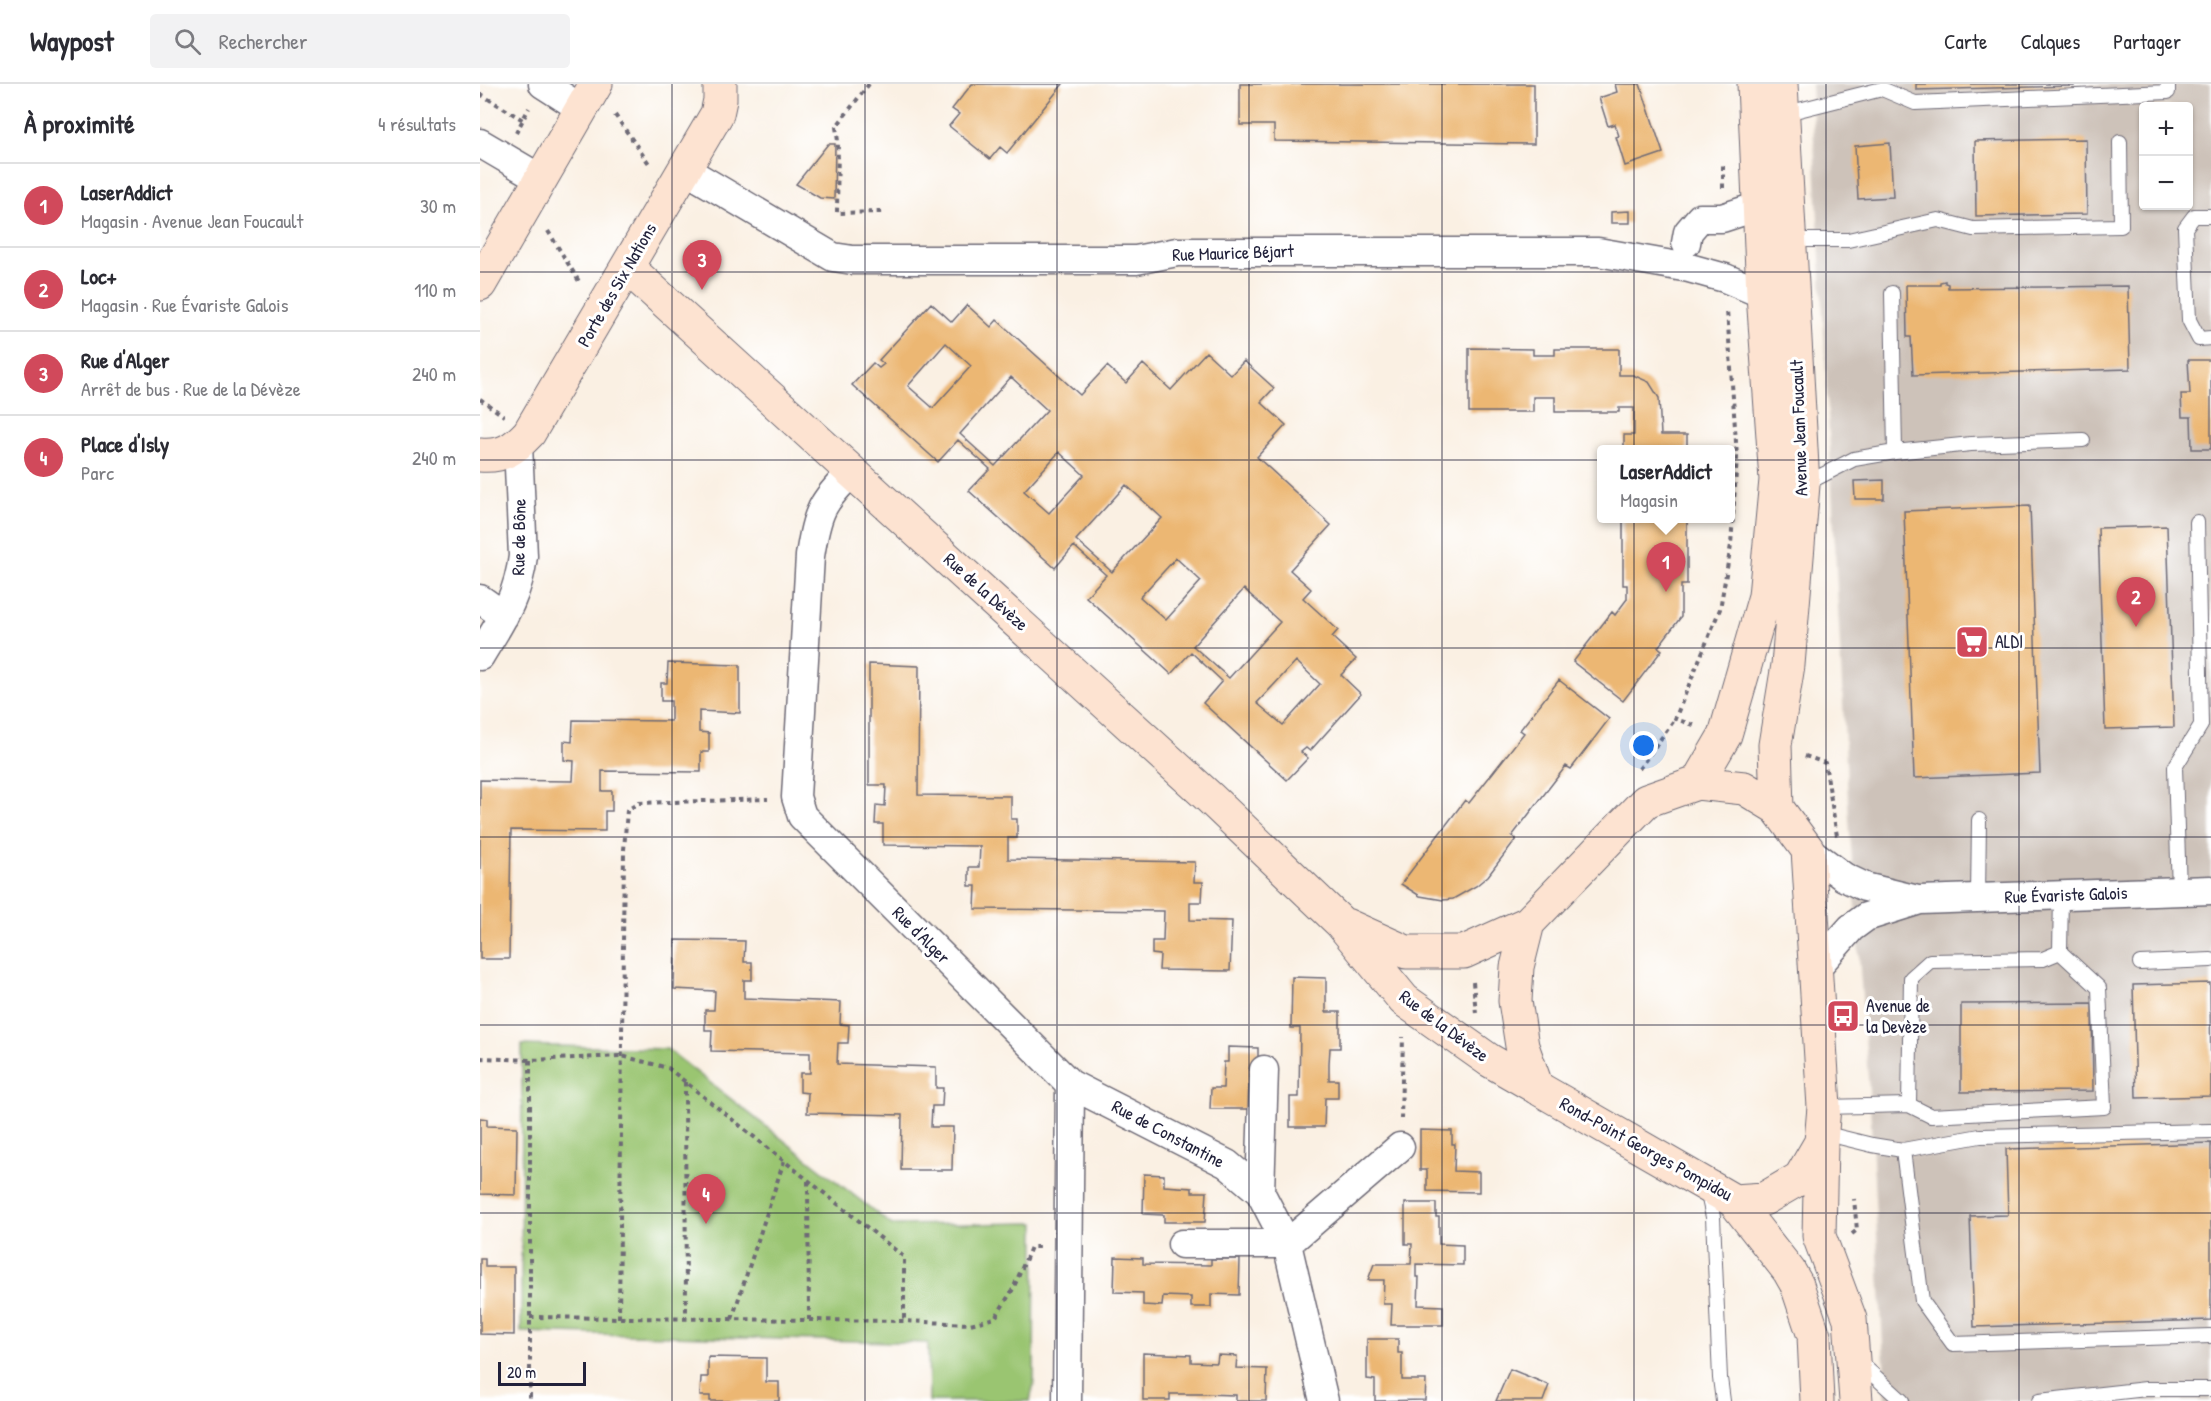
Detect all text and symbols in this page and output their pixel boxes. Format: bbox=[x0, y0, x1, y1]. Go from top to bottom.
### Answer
search box bbox=[150, 14, 570, 68]
text: Waypost bbox=[30, 22, 114, 60]
icon: search bbox=[171, 25, 204, 58]
text: Rechercher bbox=[219, 26, 308, 56]
text: Carte bbox=[1944, 27, 1987, 56]
text: Calques bbox=[2020, 27, 2080, 56]
text: Partager bbox=[2113, 27, 2181, 56]
map controls bbox=[2139, 102, 2193, 210]
button: + bbox=[2139, 102, 2193, 156]
text: À proximité bbox=[24, 106, 135, 141]
text: 4 résultats bbox=[378, 110, 456, 137]
button: − bbox=[2139, 156, 2193, 210]
text: LaserAddict bbox=[81, 177, 172, 207]
text: 1 bbox=[40, 192, 47, 219]
text: 30 m bbox=[420, 192, 456, 219]
text: Magasin · Avenue Jean Foucault bbox=[81, 207, 303, 234]
street label: Porte des Six Nations bbox=[571, 218, 662, 351]
street label: Rue Maurice Béjart bbox=[1172, 238, 1295, 267]
pin: 3 bbox=[682, 240, 722, 290]
text: Loc+ bbox=[81, 261, 117, 291]
text: 2 bbox=[39, 276, 48, 303]
text: 110 m bbox=[414, 276, 456, 303]
text: Magasin · Rue Évariste Galois bbox=[81, 291, 289, 318]
text: Rue d'Alger bbox=[81, 345, 169, 375]
street label: Avenue Jean Foucault bbox=[1784, 359, 1813, 497]
text: 3 bbox=[39, 360, 48, 387]
text: 240 m bbox=[412, 360, 456, 387]
text: Arrêt de bus · Rue de la Dévèze bbox=[81, 375, 301, 402]
text: Place d'Isly bbox=[81, 429, 169, 459]
text: 4 bbox=[40, 444, 47, 471]
text: 240 m bbox=[412, 444, 456, 471]
popup bbox=[1597, 445, 1735, 523]
text: LaserAddict bbox=[1620, 456, 1712, 486]
text: Parc bbox=[81, 459, 114, 486]
text: Magasin bbox=[1620, 486, 1678, 513]
street label: Rue de Bône bbox=[505, 498, 532, 576]
pin: 1 bbox=[1646, 542, 1686, 592]
street label: Rue de la Dévèze bbox=[939, 547, 1034, 636]
pin: 2 bbox=[2116, 578, 2156, 627]
supermarket icon: ALDI bbox=[1954, 624, 1990, 660]
place label: ALDI bbox=[1995, 629, 2023, 654]
your location bbox=[1629, 731, 1658, 760]
street label: Rue Évariste Galois bbox=[2004, 880, 2128, 909]
street label: Rue d'Alger bbox=[887, 900, 956, 969]
street label: Rue de la Dévèze bbox=[1394, 984, 1494, 1067]
place label: Avenue de la Devèze bbox=[1866, 993, 1930, 1039]
bus stop icon: Avenue de la Devèze bbox=[1825, 998, 1861, 1034]
street label: Rond-Point Georges Pompidou bbox=[1555, 1091, 1737, 1206]
street label: Rue de Constantine bbox=[1108, 1093, 1229, 1174]
pin: 4 bbox=[686, 1174, 726, 1224]
scale bar bbox=[498, 1359, 586, 1386]
text: 20 m bbox=[507, 1361, 536, 1383]

